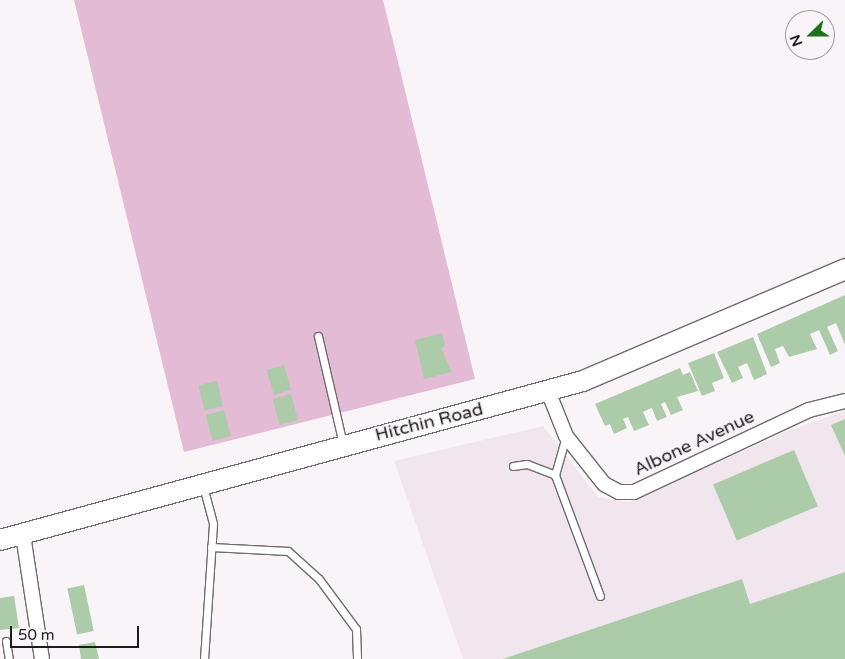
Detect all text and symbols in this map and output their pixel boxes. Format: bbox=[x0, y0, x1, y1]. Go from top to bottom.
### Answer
north arrow bbox=[785, 10, 835, 60]
text: N bbox=[787, 32, 807, 49]
street label: Hitchin Road bbox=[373, 398, 485, 446]
street label: Albone Avenue bbox=[630, 406, 758, 480]
scale bar bbox=[12, 616, 141, 648]
text: 50 m bbox=[18, 626, 55, 644]

